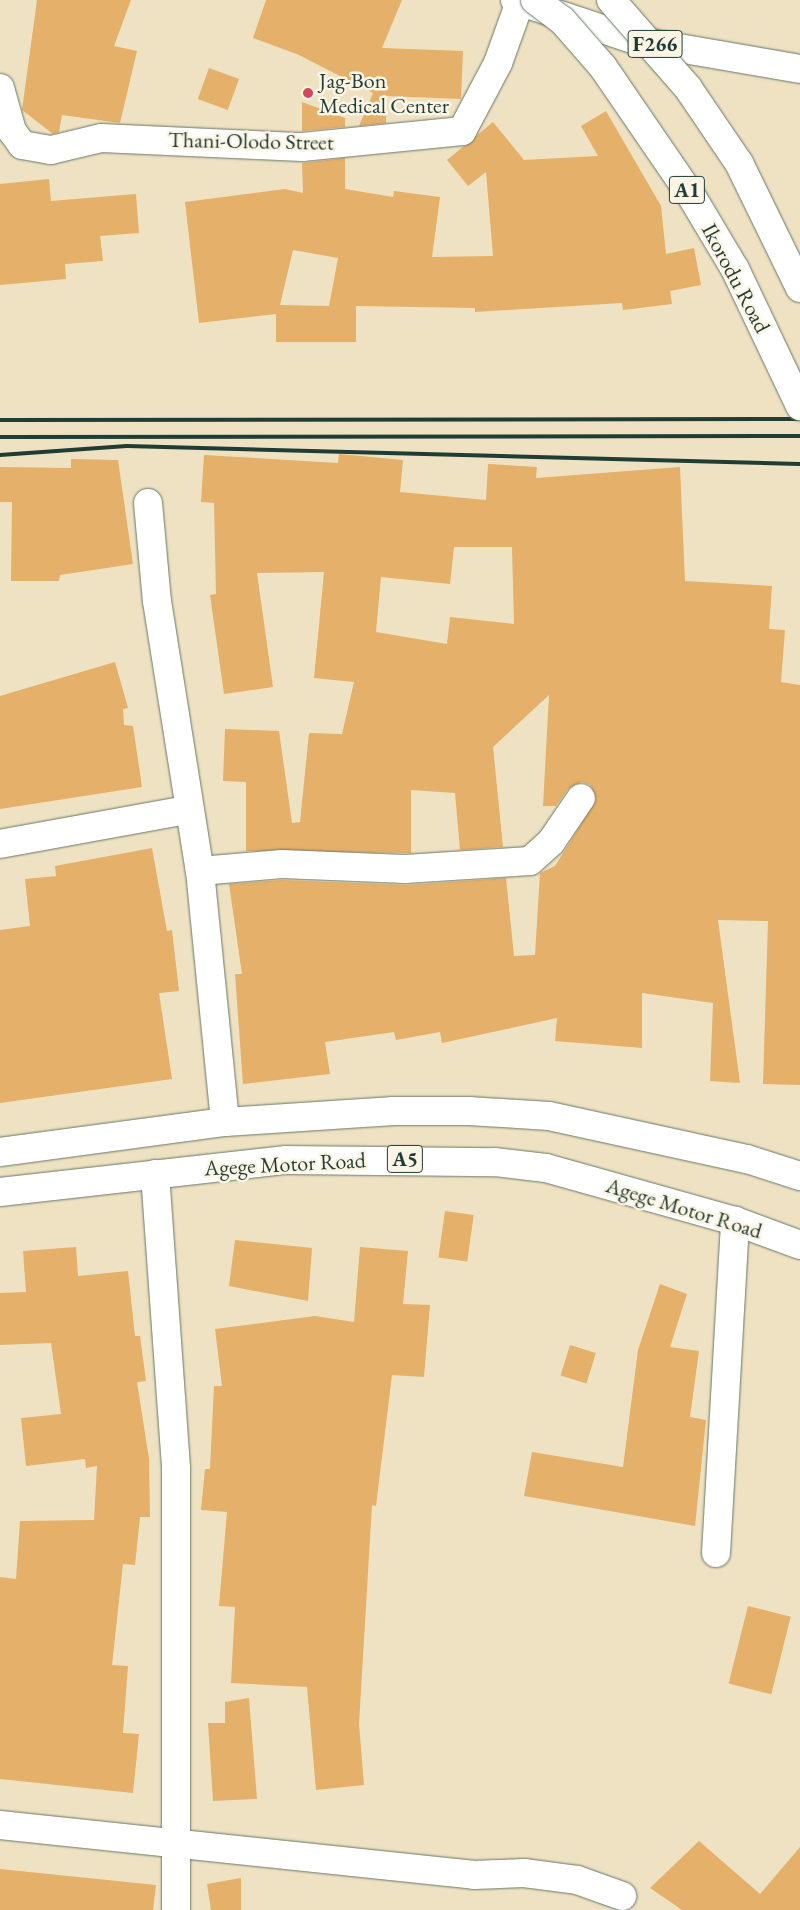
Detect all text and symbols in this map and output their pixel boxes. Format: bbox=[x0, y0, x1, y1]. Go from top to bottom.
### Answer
road number: F266 bbox=[628, 26, 682, 62]
place label: Jag-Bon Medical Center bbox=[319, 67, 449, 118]
marker: Jag-Bon Medical Center bbox=[301, 86, 315, 100]
street label: Thani-Olodo Street bbox=[168, 126, 334, 156]
road number: A1 bbox=[668, 172, 706, 208]
street label: Ikorodu Road bbox=[696, 219, 776, 337]
road number: A5 bbox=[386, 1140, 424, 1178]
street label: Agege Motor Road bbox=[204, 1147, 366, 1181]
street label: Agege Motor Road bbox=[603, 1172, 765, 1244]

